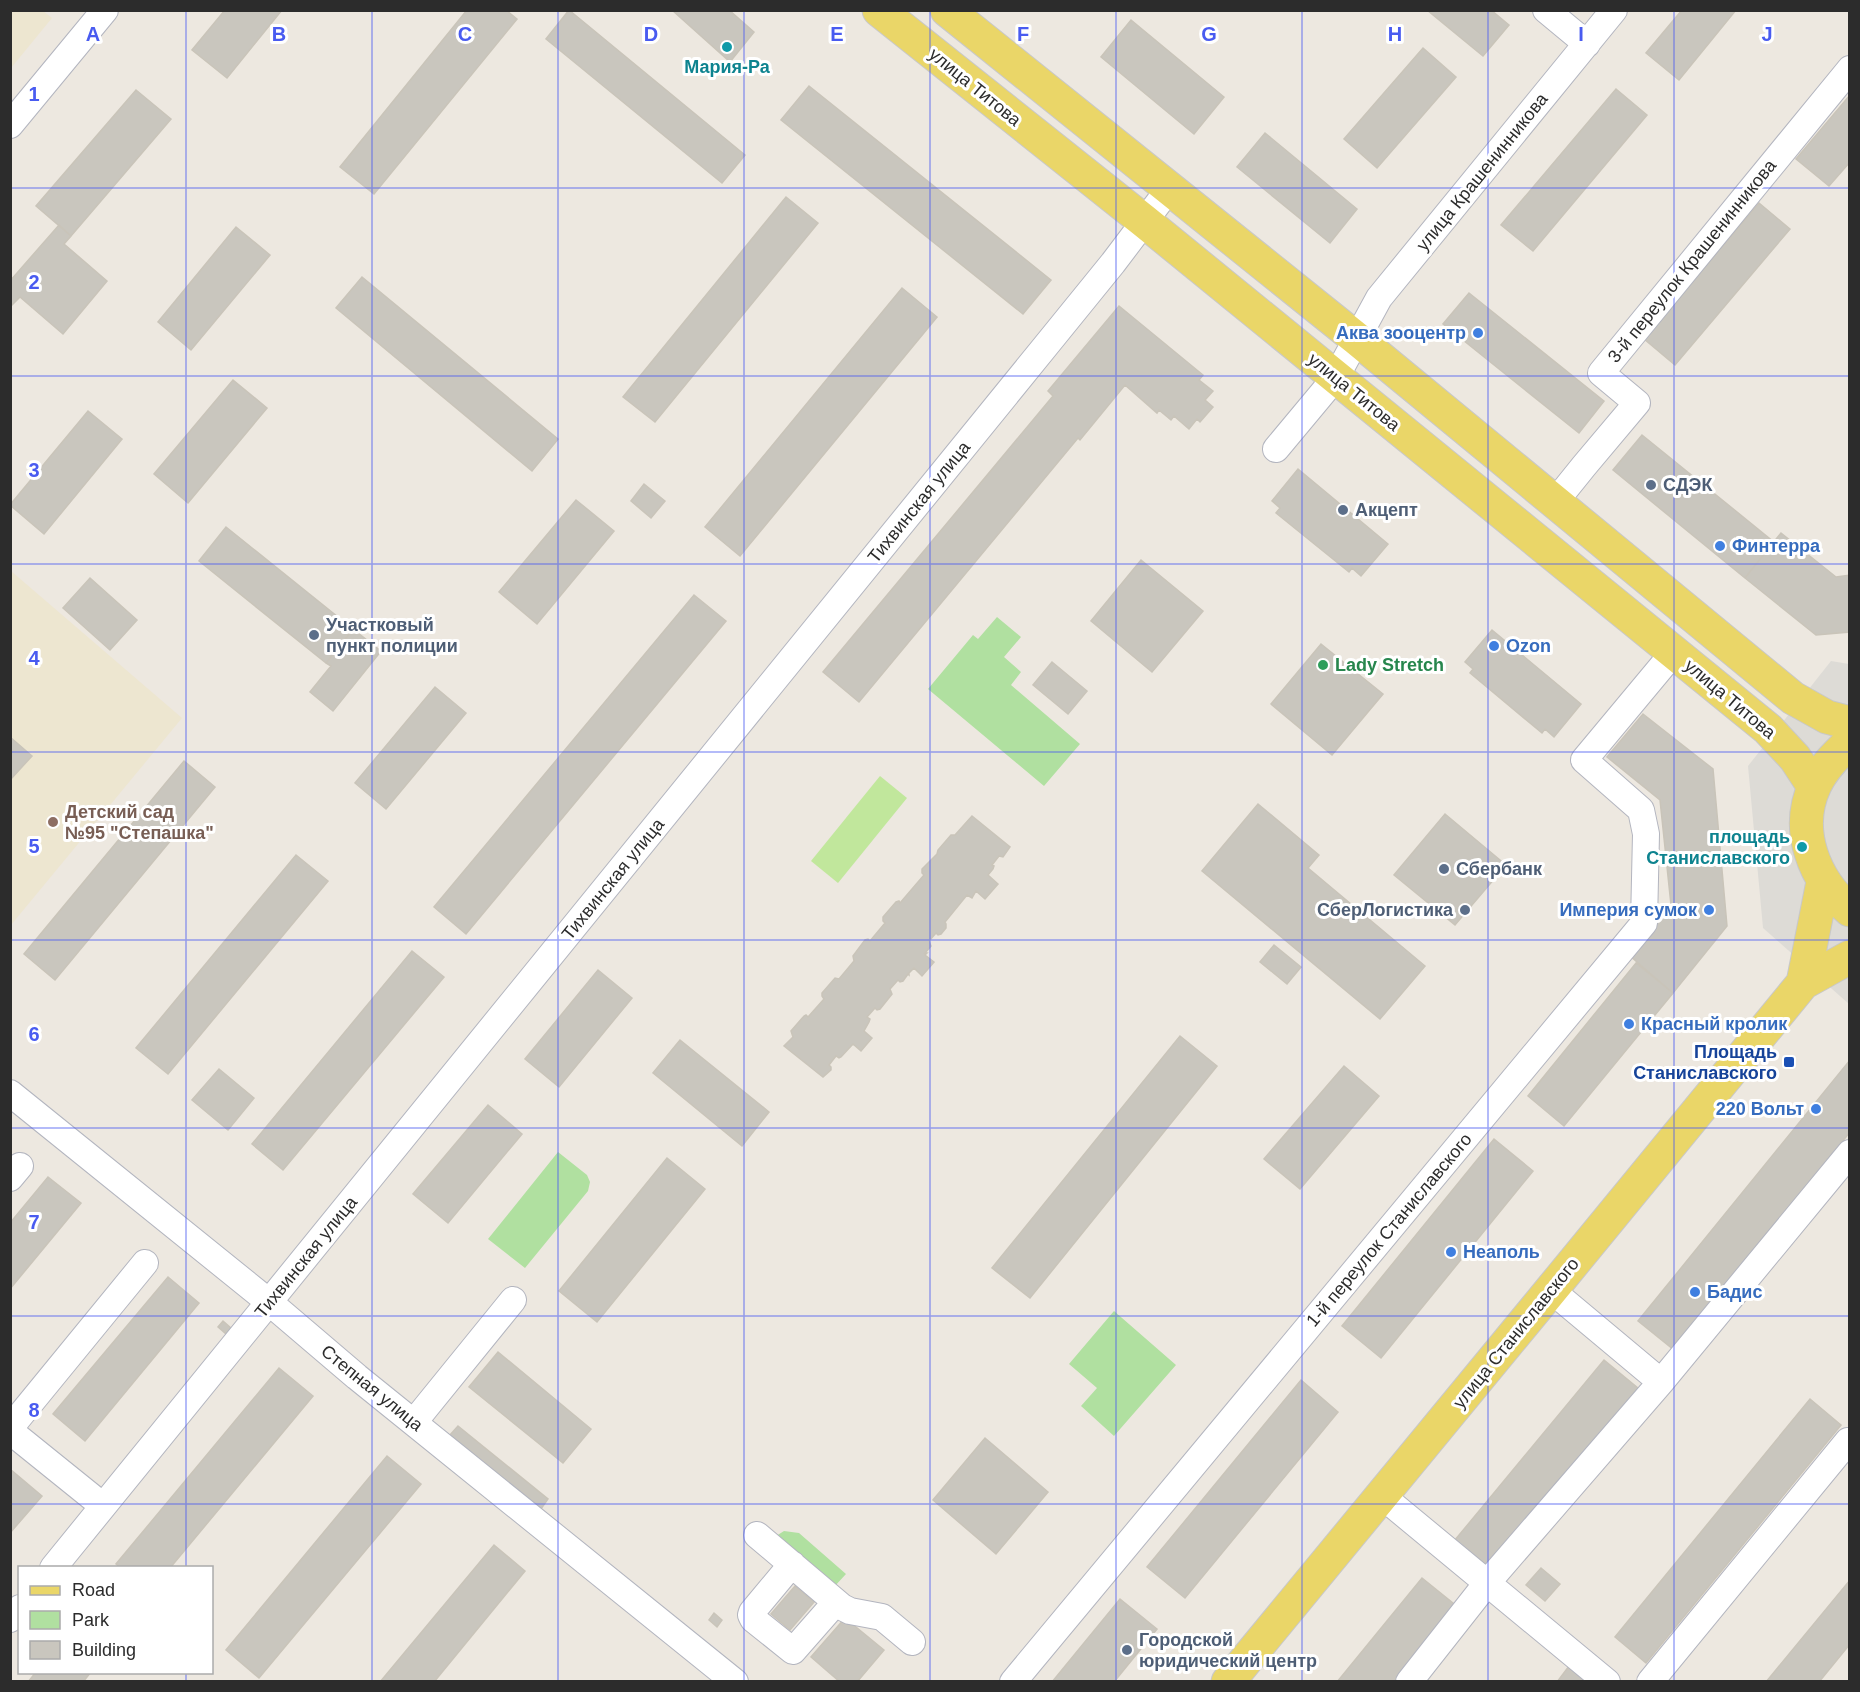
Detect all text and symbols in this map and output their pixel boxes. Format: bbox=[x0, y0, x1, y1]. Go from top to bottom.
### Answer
text: A bbox=[86, 23, 100, 45]
text: B bbox=[272, 23, 286, 45]
text: C bbox=[458, 23, 472, 45]
text: D bbox=[644, 23, 658, 45]
text: E bbox=[830, 23, 844, 45]
text: F bbox=[1017, 23, 1029, 45]
text: G bbox=[1201, 23, 1217, 45]
text: H bbox=[1388, 23, 1402, 45]
text: I bbox=[1578, 23, 1584, 45]
text: J bbox=[1761, 23, 1773, 45]
marker: Мария-Ра bbox=[720, 40, 734, 54]
street label: улица Титова bbox=[925, 44, 1026, 131]
place label: Мария-Ра bbox=[684, 57, 771, 77]
text: 1 bbox=[28, 83, 40, 105]
street label: улица Крашенинникова bbox=[1412, 88, 1552, 255]
street label: 3-й переулок Крашенинникова bbox=[1604, 155, 1781, 366]
text: 2 bbox=[28, 271, 40, 293]
place label: Аква зооцентр bbox=[1336, 323, 1466, 343]
marker: Аква зооцентр bbox=[1471, 326, 1485, 340]
street label: улица Титова bbox=[1304, 349, 1405, 436]
street label: Тихвинская улица bbox=[864, 437, 975, 567]
text: 3 bbox=[28, 459, 40, 481]
place label: СДЭК bbox=[1663, 475, 1713, 495]
marker: СДЭК bbox=[1644, 478, 1658, 492]
place label: Акцепт bbox=[1355, 500, 1418, 520]
marker: Акцепт bbox=[1336, 503, 1350, 517]
place label: Финтерра bbox=[1732, 536, 1821, 556]
marker: Финтерра bbox=[1713, 539, 1727, 553]
place label: Участковый пункт полиции bbox=[326, 615, 458, 656]
marker: Участковый пункт полиции bbox=[307, 628, 321, 642]
place label: Ozon bbox=[1506, 636, 1551, 656]
marker: Ozon bbox=[1487, 639, 1501, 653]
text: 4 bbox=[28, 647, 40, 669]
place label: Lady Stretch bbox=[1335, 655, 1444, 675]
street label: улица Титова bbox=[1681, 655, 1780, 743]
marker: Lady Stretch bbox=[1316, 658, 1330, 672]
place label: Детский сад №95 "Степашка" bbox=[65, 802, 214, 843]
street label: Тихвинская улица bbox=[558, 814, 669, 944]
marker: Детский сад №95 "Степашка" bbox=[46, 815, 60, 829]
place label: площадь Станиславского bbox=[1646, 827, 1790, 868]
text: 5 bbox=[28, 835, 40, 857]
marker: площадь Станиславского bbox=[1795, 840, 1809, 854]
place label: Сбербанк bbox=[1456, 859, 1543, 879]
marker: Сбербанк bbox=[1437, 862, 1451, 876]
place label: СберЛогистика bbox=[1317, 900, 1454, 920]
place label: Империя сумок bbox=[1559, 900, 1698, 920]
marker: СберЛогистика bbox=[1458, 903, 1472, 917]
marker: Империя сумок bbox=[1702, 903, 1716, 917]
place label: Красный кролик bbox=[1641, 1014, 1788, 1034]
marker: Красный кролик bbox=[1622, 1017, 1636, 1031]
text: 6 bbox=[28, 1023, 40, 1045]
place label: Площадь Станиславского bbox=[1633, 1042, 1777, 1083]
marker: Площадь Станиславского bbox=[1782, 1055, 1796, 1069]
place label: 220 Вольт bbox=[1716, 1099, 1804, 1119]
marker: 220 Вольт bbox=[1809, 1102, 1823, 1116]
street label: 1-й переулок Станиславского bbox=[1302, 1129, 1476, 1331]
street label: Тихвинская улица bbox=[251, 1192, 362, 1322]
text: 7 bbox=[28, 1211, 40, 1233]
place label: Неаполь bbox=[1463, 1242, 1540, 1262]
marker: Неаполь bbox=[1444, 1245, 1458, 1259]
street label: улица Станиславского bbox=[1449, 1254, 1583, 1412]
place label: Бадис bbox=[1707, 1282, 1762, 1302]
marker: Бадис bbox=[1688, 1285, 1702, 1299]
street label: Степная улица bbox=[317, 1341, 428, 1436]
text: 8 bbox=[28, 1399, 40, 1421]
legend bbox=[18, 1566, 213, 1674]
text: Road bbox=[72, 1580, 115, 1600]
text: Park bbox=[72, 1610, 110, 1630]
place label: Городской юридический центр bbox=[1139, 1630, 1317, 1671]
text: Building bbox=[72, 1640, 136, 1660]
marker: Городской юридический центр bbox=[1120, 1643, 1134, 1657]

